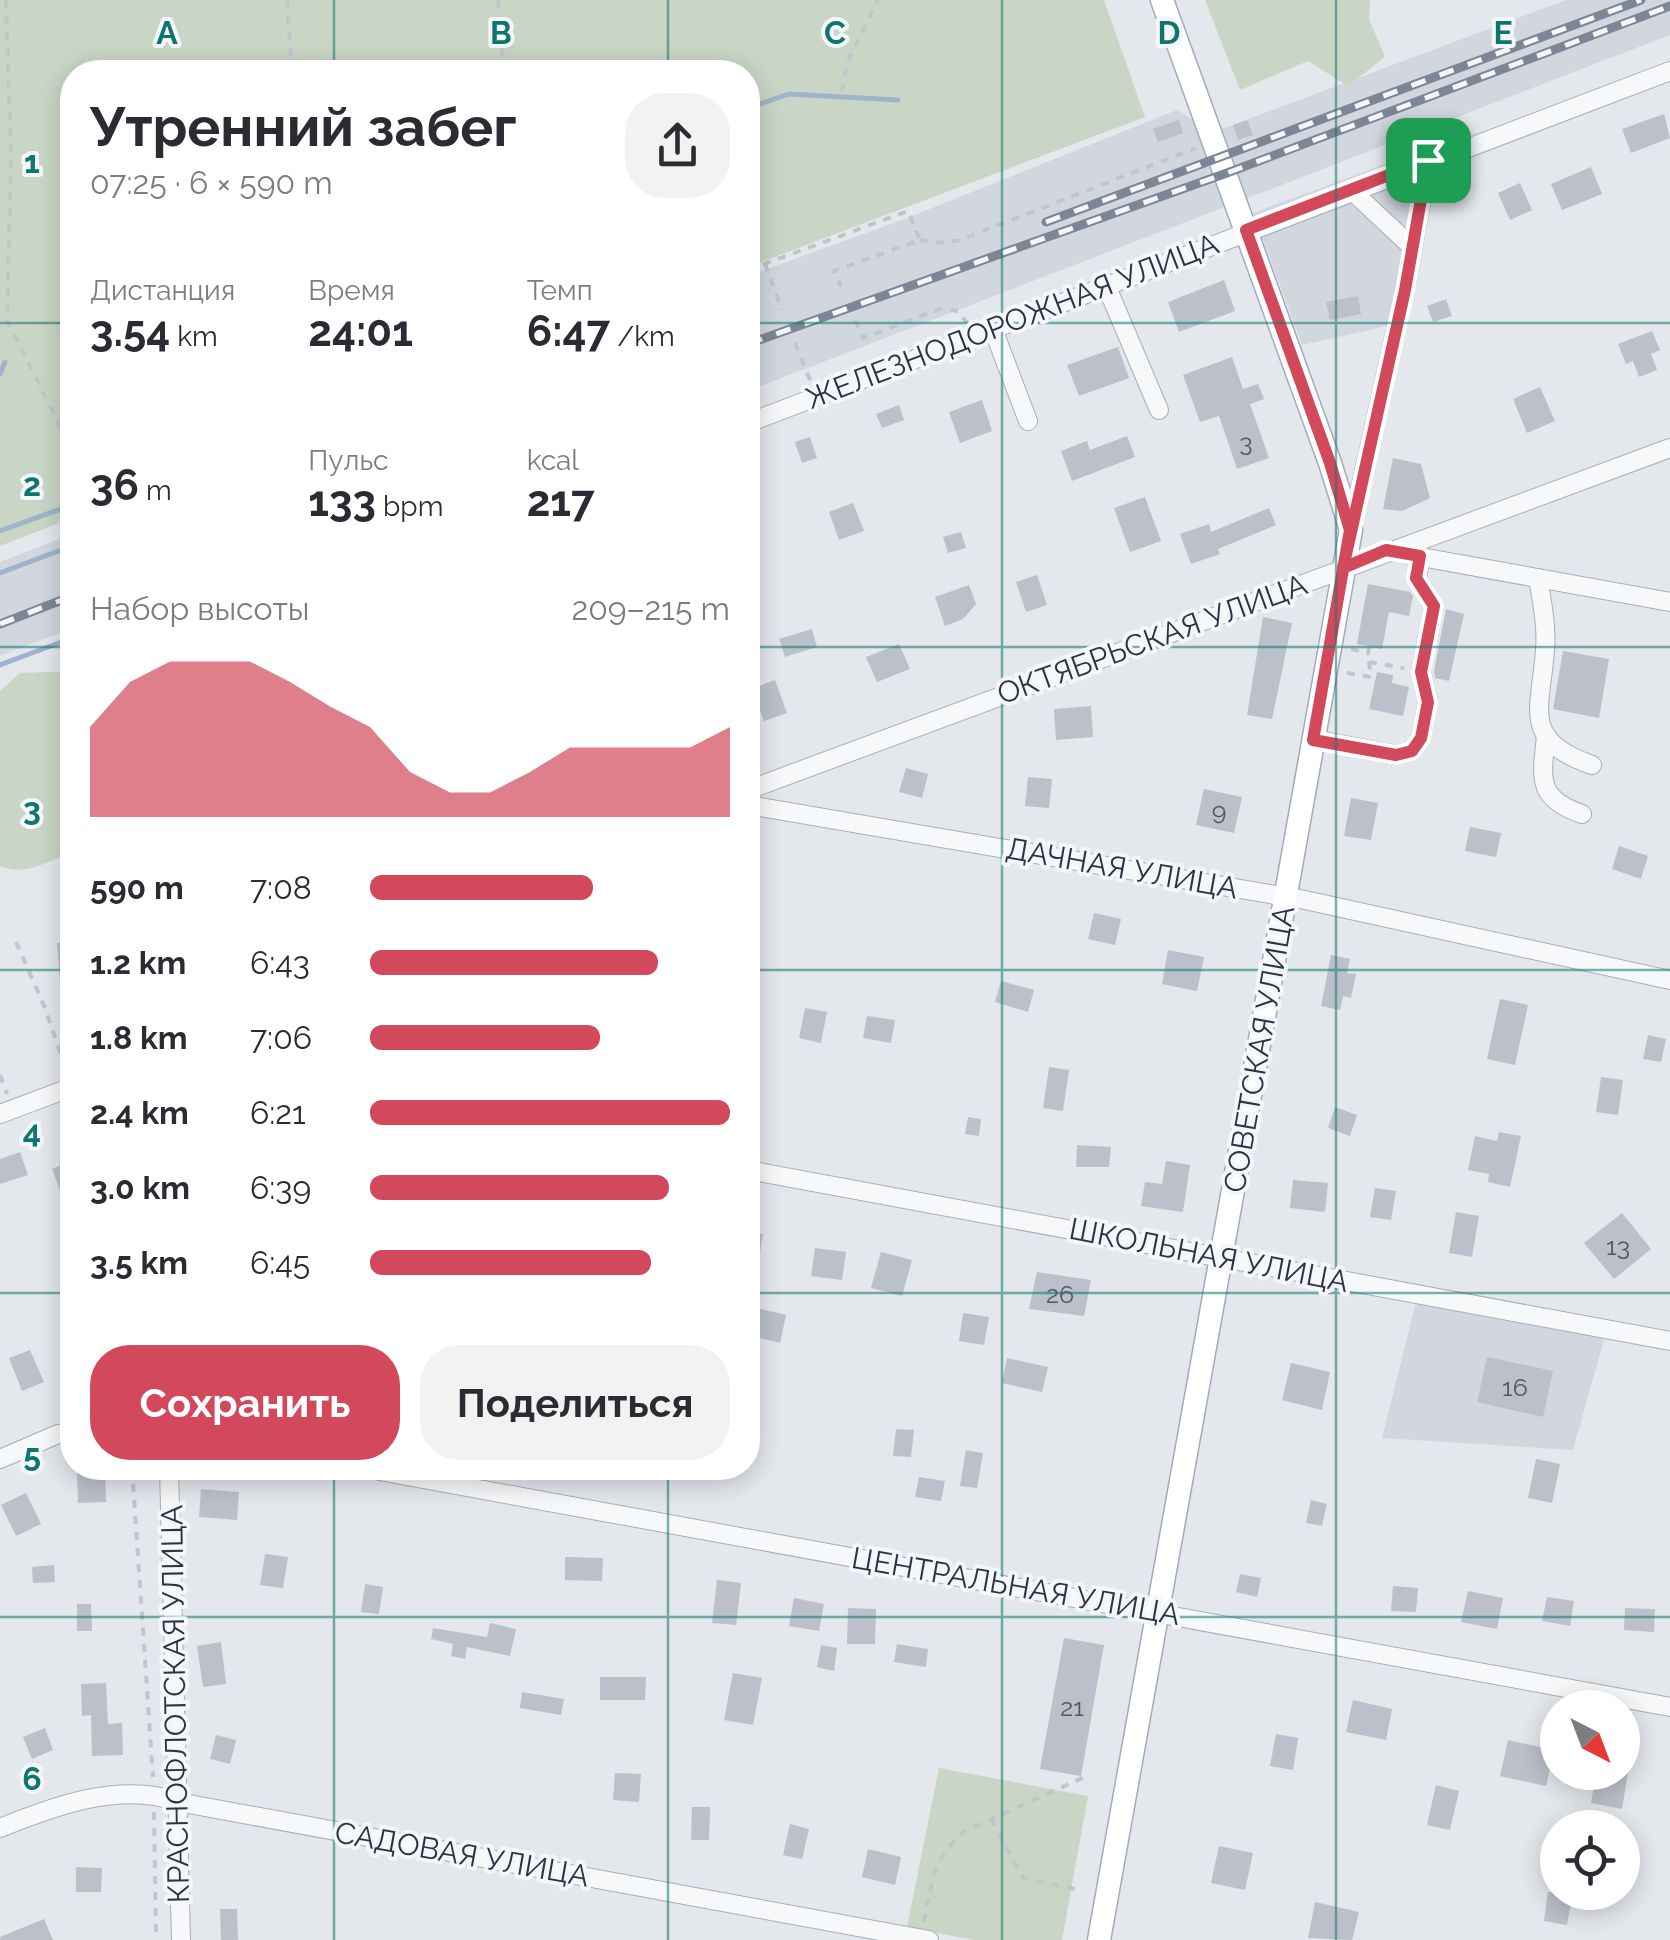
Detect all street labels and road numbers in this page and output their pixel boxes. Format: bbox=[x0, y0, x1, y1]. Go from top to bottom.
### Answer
street label: ЖЕЛЕЗНОДОРОЖНАЯ УЛИЦА bbox=[801, 226, 1223, 416]
street label: ОКТЯБРЬСКАЯ УЛИЦА bbox=[992, 567, 1312, 711]
street label: ДАЧНАЯ УЛИЦА bbox=[1003, 830, 1241, 906]
street label: СОВЕТСКАЯ УЛИЦА bbox=[1217, 903, 1301, 1195]
street label: ШКОЛЬНАЯ УЛИЦА bbox=[1066, 1211, 1352, 1299]
street label: КРАСНОФЛОТСКАЯ УЛИЦА bbox=[154, 1505, 196, 1903]
street label: ЦЕНТРАЛЬНАЯ УЛИЦА bbox=[849, 1540, 1183, 1632]
street label: САДОВАЯ УЛИЦА bbox=[332, 1814, 592, 1894]

